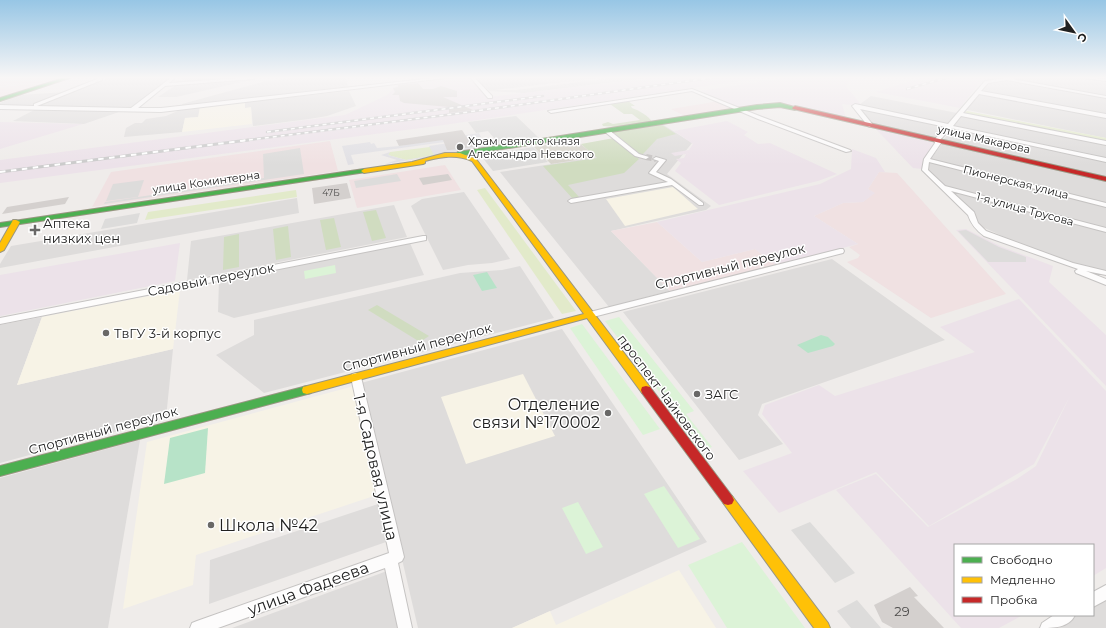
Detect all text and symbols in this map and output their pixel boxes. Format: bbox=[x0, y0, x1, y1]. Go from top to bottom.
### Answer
north arrow bbox=[1054, 12, 1094, 52]
text: С bbox=[1074, 30, 1090, 45]
street label: улица Макарова bbox=[935, 121, 1032, 156]
place label: Храм святого князя Александра Невского bbox=[468, 134, 594, 161]
marker: Храм святого князя Александра Невского bbox=[455, 142, 465, 152]
street label: Пионерская улица bbox=[962, 162, 1070, 202]
street label: улица Коминтерна bbox=[150, 168, 261, 197]
house number: 47Б bbox=[322, 187, 340, 198]
street label: 1-я улица Трусова bbox=[975, 189, 1075, 229]
place label: Аптека низких цен bbox=[43, 215, 120, 246]
marker: Аптека низких цен bbox=[30, 225, 40, 235]
street label: Спортивный переулок bbox=[653, 240, 807, 292]
street label: Садовый переулок bbox=[146, 259, 276, 299]
street label: Спортивный переулок bbox=[341, 319, 494, 375]
place label: ТвГУ 3-й корпус bbox=[114, 325, 221, 341]
marker: ТвГУ 3-й корпус bbox=[101, 328, 111, 338]
street label: проспект Чайковского bbox=[614, 331, 720, 463]
place label: ЗАГС bbox=[705, 386, 738, 402]
marker: ЗАГС bbox=[692, 389, 702, 399]
street label: 1-я Садовая улица bbox=[349, 392, 402, 542]
place label: Отделение связи №170002 bbox=[472, 395, 600, 432]
street label: Спортивный переулок bbox=[27, 402, 180, 458]
marker: Отделение связи №170002 bbox=[603, 408, 613, 418]
place label: Школа №42 bbox=[219, 516, 318, 535]
marker: Школа №42 bbox=[206, 520, 216, 530]
legend bbox=[954, 544, 1094, 616]
text: Свободно bbox=[990, 552, 1053, 567]
street label: улица Фадеева bbox=[244, 558, 371, 620]
text: Медленно bbox=[990, 572, 1056, 587]
text: Пробка bbox=[990, 592, 1038, 607]
house number: 29 bbox=[894, 603, 910, 619]

